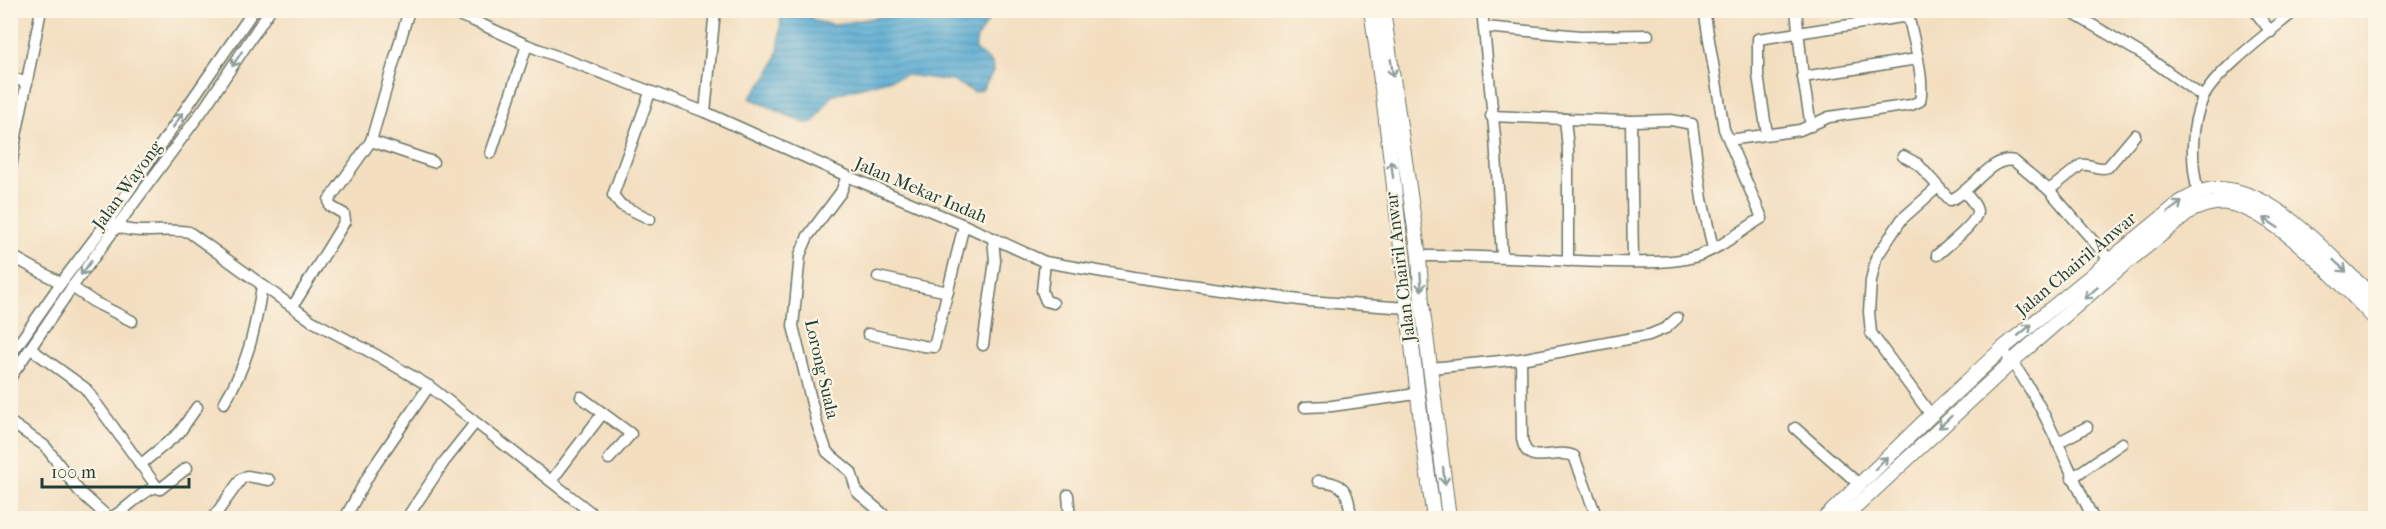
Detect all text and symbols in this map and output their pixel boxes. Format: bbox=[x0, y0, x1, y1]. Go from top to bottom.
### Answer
one-way arrow bbox=[231, 50, 243, 67]
one-way arrow bbox=[1387, 58, 1398, 78]
one-way arrow bbox=[172, 112, 184, 129]
street label: Jalan Wayong bbox=[87, 136, 167, 236]
street label: Jalan Mekar Indah bbox=[849, 152, 990, 228]
one-way arrow bbox=[1386, 159, 1397, 179]
street label: Jalan Chairil Anwar bbox=[1381, 190, 1420, 345]
one-way arrow bbox=[2167, 200, 2183, 213]
street label: Jalan Chairil Anwar bbox=[2010, 208, 2141, 322]
one-way arrow bbox=[2264, 217, 2280, 229]
one-way arrow bbox=[2332, 259, 2347, 273]
one-way arrow bbox=[80, 260, 92, 276]
one-way arrow bbox=[1416, 272, 1427, 292]
one-way arrow bbox=[2084, 286, 2099, 300]
street label: Lorong Suala bbox=[800, 317, 843, 422]
one-way arrow bbox=[2016, 324, 2032, 337]
one-way arrow bbox=[1938, 415, 1953, 429]
scale bar bbox=[42, 451, 189, 489]
one-way arrow bbox=[1874, 455, 1888, 470]
text: 100 m bbox=[51, 462, 96, 483]
one-way arrow bbox=[1438, 465, 1449, 485]

